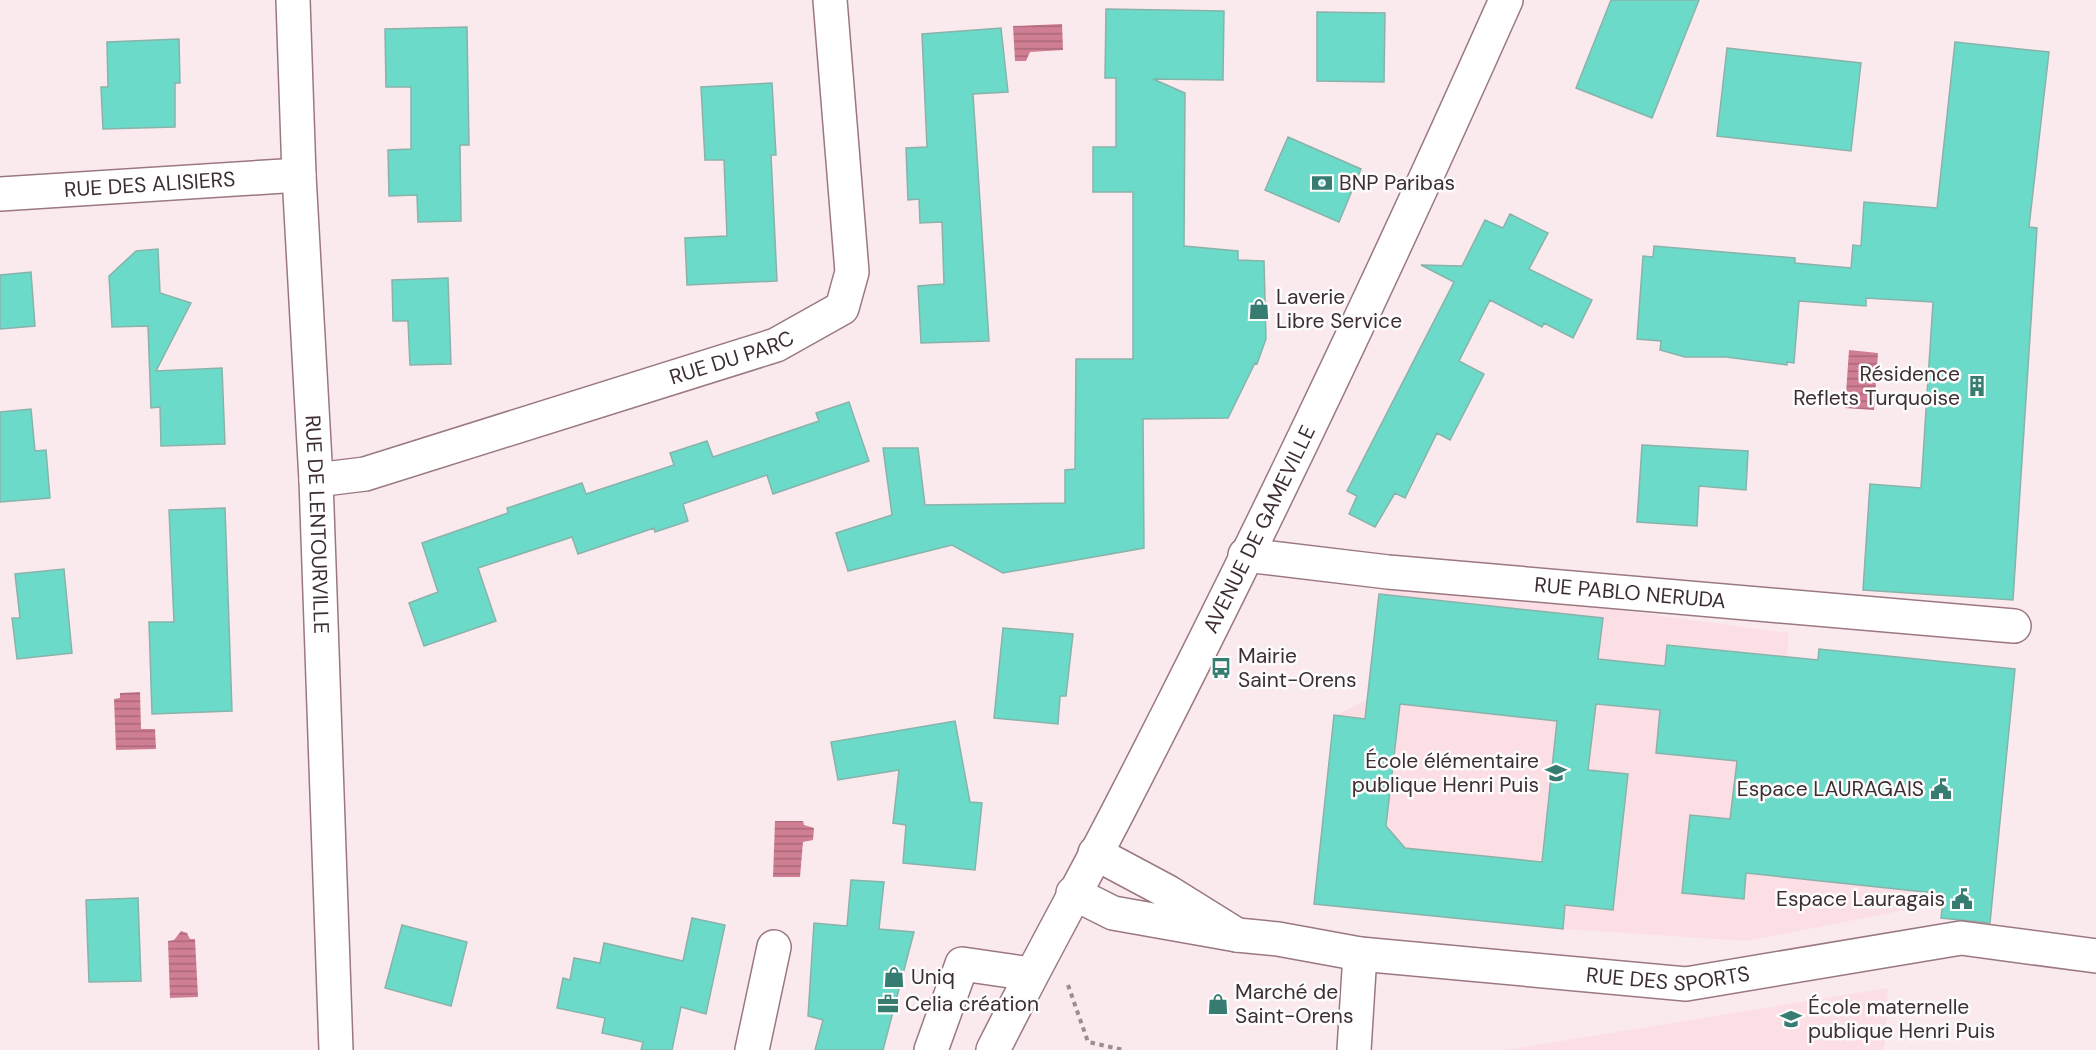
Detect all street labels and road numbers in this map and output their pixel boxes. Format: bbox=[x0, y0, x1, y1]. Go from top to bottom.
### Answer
street label: RUE DES ALISIERS bbox=[63, 165, 236, 204]
street label: RUE DU PARC bbox=[666, 324, 799, 392]
street label: RUE DE LENTOURVILLE bbox=[298, 414, 335, 634]
street label: AVENUE DE GAMEVILLE bbox=[1197, 421, 1322, 638]
street label: RUE PABLO NERUDA bbox=[1533, 571, 1727, 615]
street label: RUE DES SPORTS bbox=[1585, 960, 1752, 998]

